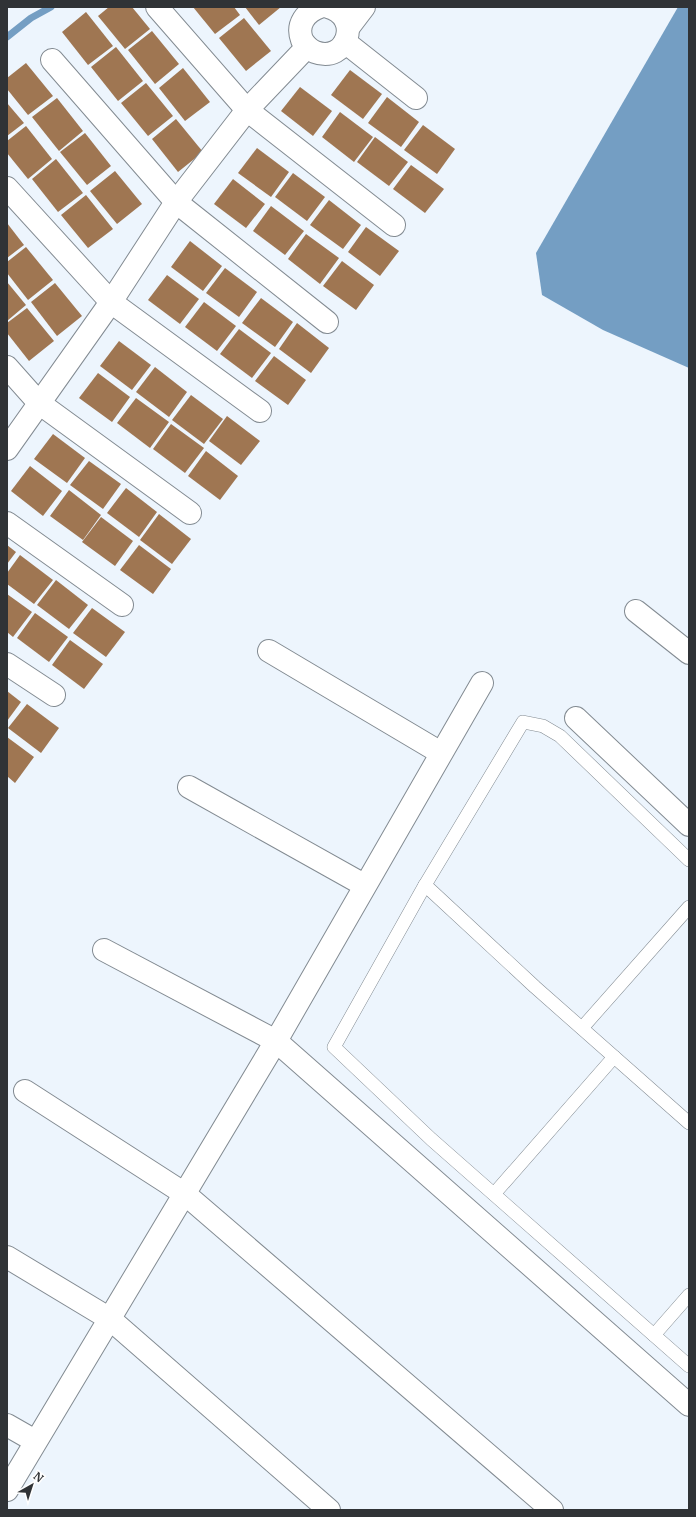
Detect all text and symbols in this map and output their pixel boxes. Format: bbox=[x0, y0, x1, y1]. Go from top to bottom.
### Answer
north arrow bbox=[12, 1465, 52, 1505]
text: N bbox=[31, 1469, 46, 1486]

